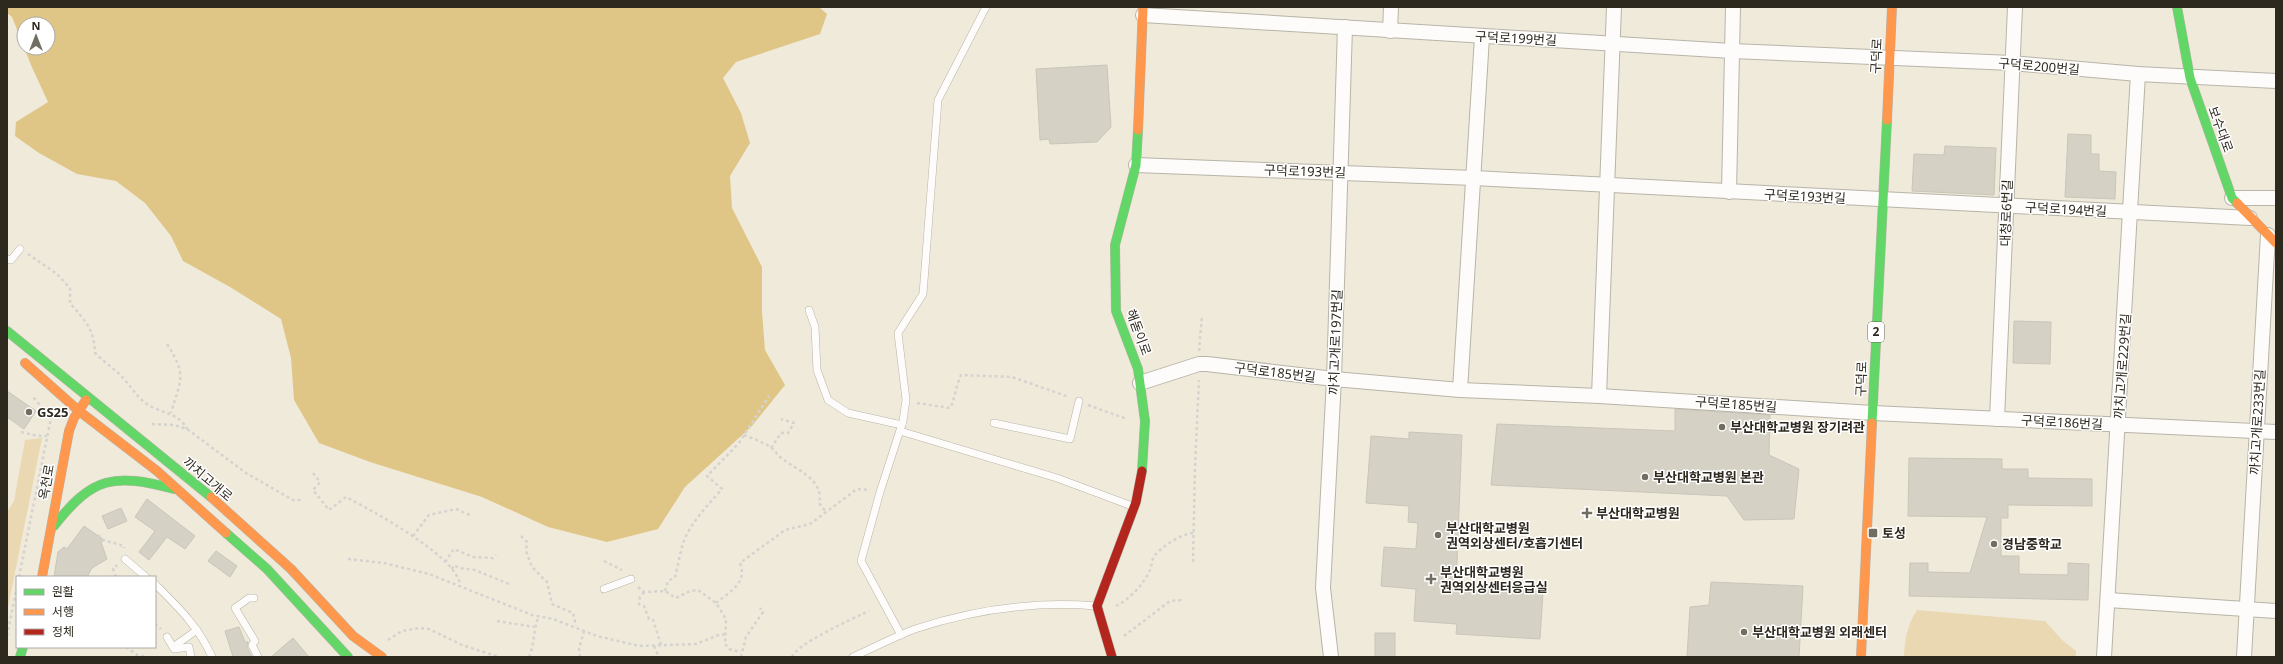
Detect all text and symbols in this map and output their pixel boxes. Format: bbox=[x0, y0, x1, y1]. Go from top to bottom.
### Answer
north arrow bbox=[16, 16, 56, 56]
text: N bbox=[32, 18, 40, 33]
street label: 구덕로199번길 bbox=[1475, 27, 1557, 49]
street label: 구덕로 bbox=[1866, 38, 1886, 74]
street label: 구덕로200번길 bbox=[1997, 53, 2081, 79]
street label: 보수대로 bbox=[2204, 103, 2238, 155]
street label: 구덕로193번길 bbox=[1264, 161, 1346, 181]
street label: 대청로6번길 bbox=[1996, 179, 2016, 247]
street label: 구덕로193번길 bbox=[1764, 185, 1846, 207]
street label: 구덕로194번길 bbox=[2025, 198, 2107, 220]
street label: 까치고개로197번길 bbox=[1324, 289, 1346, 395]
street label: 해돋이로 bbox=[1122, 306, 1156, 358]
street label: 까치고개로229번길 bbox=[2109, 312, 2135, 420]
road number: 2 bbox=[1868, 322, 1884, 342]
street label: 구덕로185번길 bbox=[1233, 358, 1317, 386]
street label: 구덕로 bbox=[1851, 361, 1871, 397]
street label: 까치고개로233번길 bbox=[2245, 369, 2269, 475]
street label: 구덕로185번길 bbox=[1694, 392, 1778, 416]
place label: GS25 bbox=[37, 403, 68, 421]
marker: GS25 bbox=[24, 407, 34, 417]
street label: 구덕로186번길 bbox=[2021, 411, 2103, 433]
place label: 부산대학교병원 장기려관 bbox=[1730, 418, 1865, 436]
marker: 부산대학교병원 장기려관 bbox=[1717, 422, 1727, 432]
street label: 까치고개로 bbox=[179, 453, 237, 505]
street label: 옥천로 bbox=[34, 463, 58, 501]
place label: 부산대학교병원 본관 bbox=[1653, 468, 1764, 486]
marker: 부산대학교병원 본관 bbox=[1640, 472, 1650, 482]
place label: 부산대학교병원 bbox=[1596, 504, 1680, 522]
marker: 부산대학교병원 bbox=[1581, 507, 1593, 519]
place label: 부산대학교병원 권역외상센터/호흡기센터 bbox=[1446, 519, 1583, 552]
place label: 토성 bbox=[1882, 524, 1906, 542]
marker: 토성 bbox=[1867, 527, 1879, 539]
marker: 부산대학교병원 권역외상센터/호흡기센터 bbox=[1433, 530, 1443, 540]
place label: 경남중학교 bbox=[2002, 535, 2062, 553]
marker: 경남중학교 bbox=[1989, 539, 1999, 549]
place label: 부산대학교병원 권역외상센터응급실 bbox=[1440, 563, 1548, 596]
marker: 부산대학교병원 권역외상센터응급실 bbox=[1425, 573, 1437, 585]
legend bbox=[16, 576, 156, 648]
text: 원활 bbox=[52, 583, 74, 600]
text: 서행 bbox=[52, 603, 74, 620]
text: 정체 bbox=[52, 623, 74, 640]
place label: 부산대학교병원 외래센터 bbox=[1752, 623, 1887, 641]
marker: 부산대학교병원 외래센터 bbox=[1739, 627, 1749, 637]

